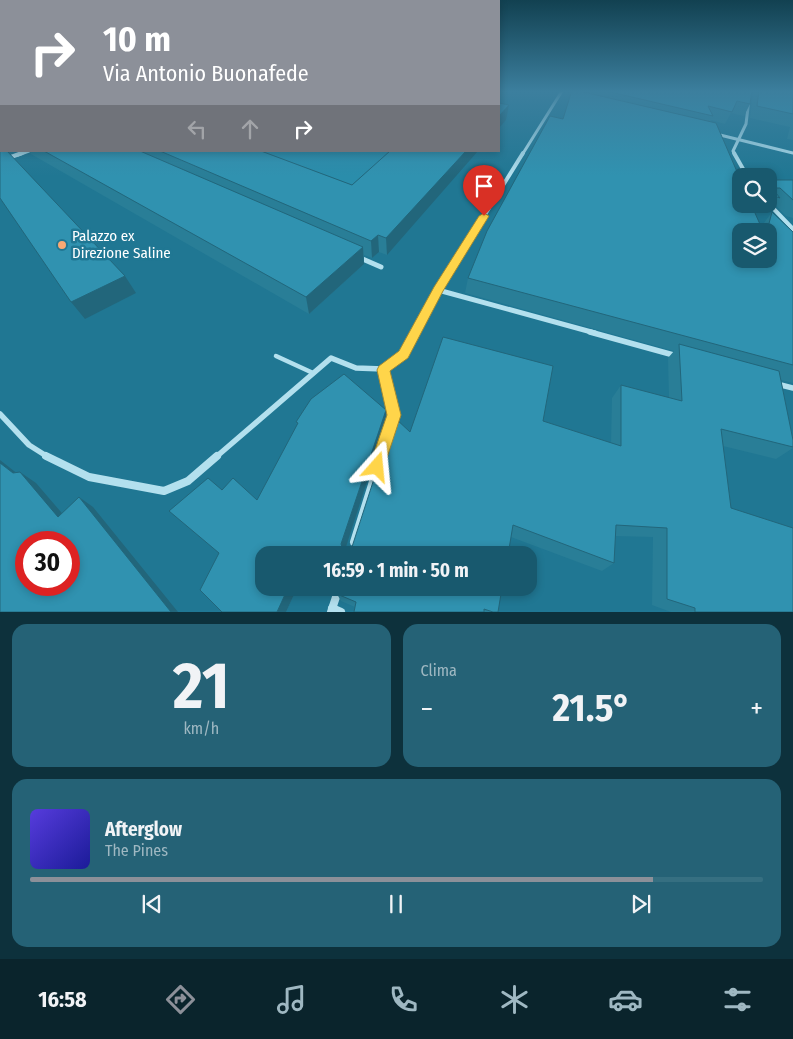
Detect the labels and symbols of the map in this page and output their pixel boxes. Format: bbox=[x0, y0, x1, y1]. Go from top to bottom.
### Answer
pin bbox=[463, 165, 505, 216]
place label: Palazzo ex Direzione Saline bbox=[72, 227, 171, 262]
marker: Palazzo ex Direzione Saline bbox=[56, 239, 68, 251]
position arrow bbox=[350, 440, 402, 492]
speed limit sign: 30 bbox=[15, 531, 80, 596]

